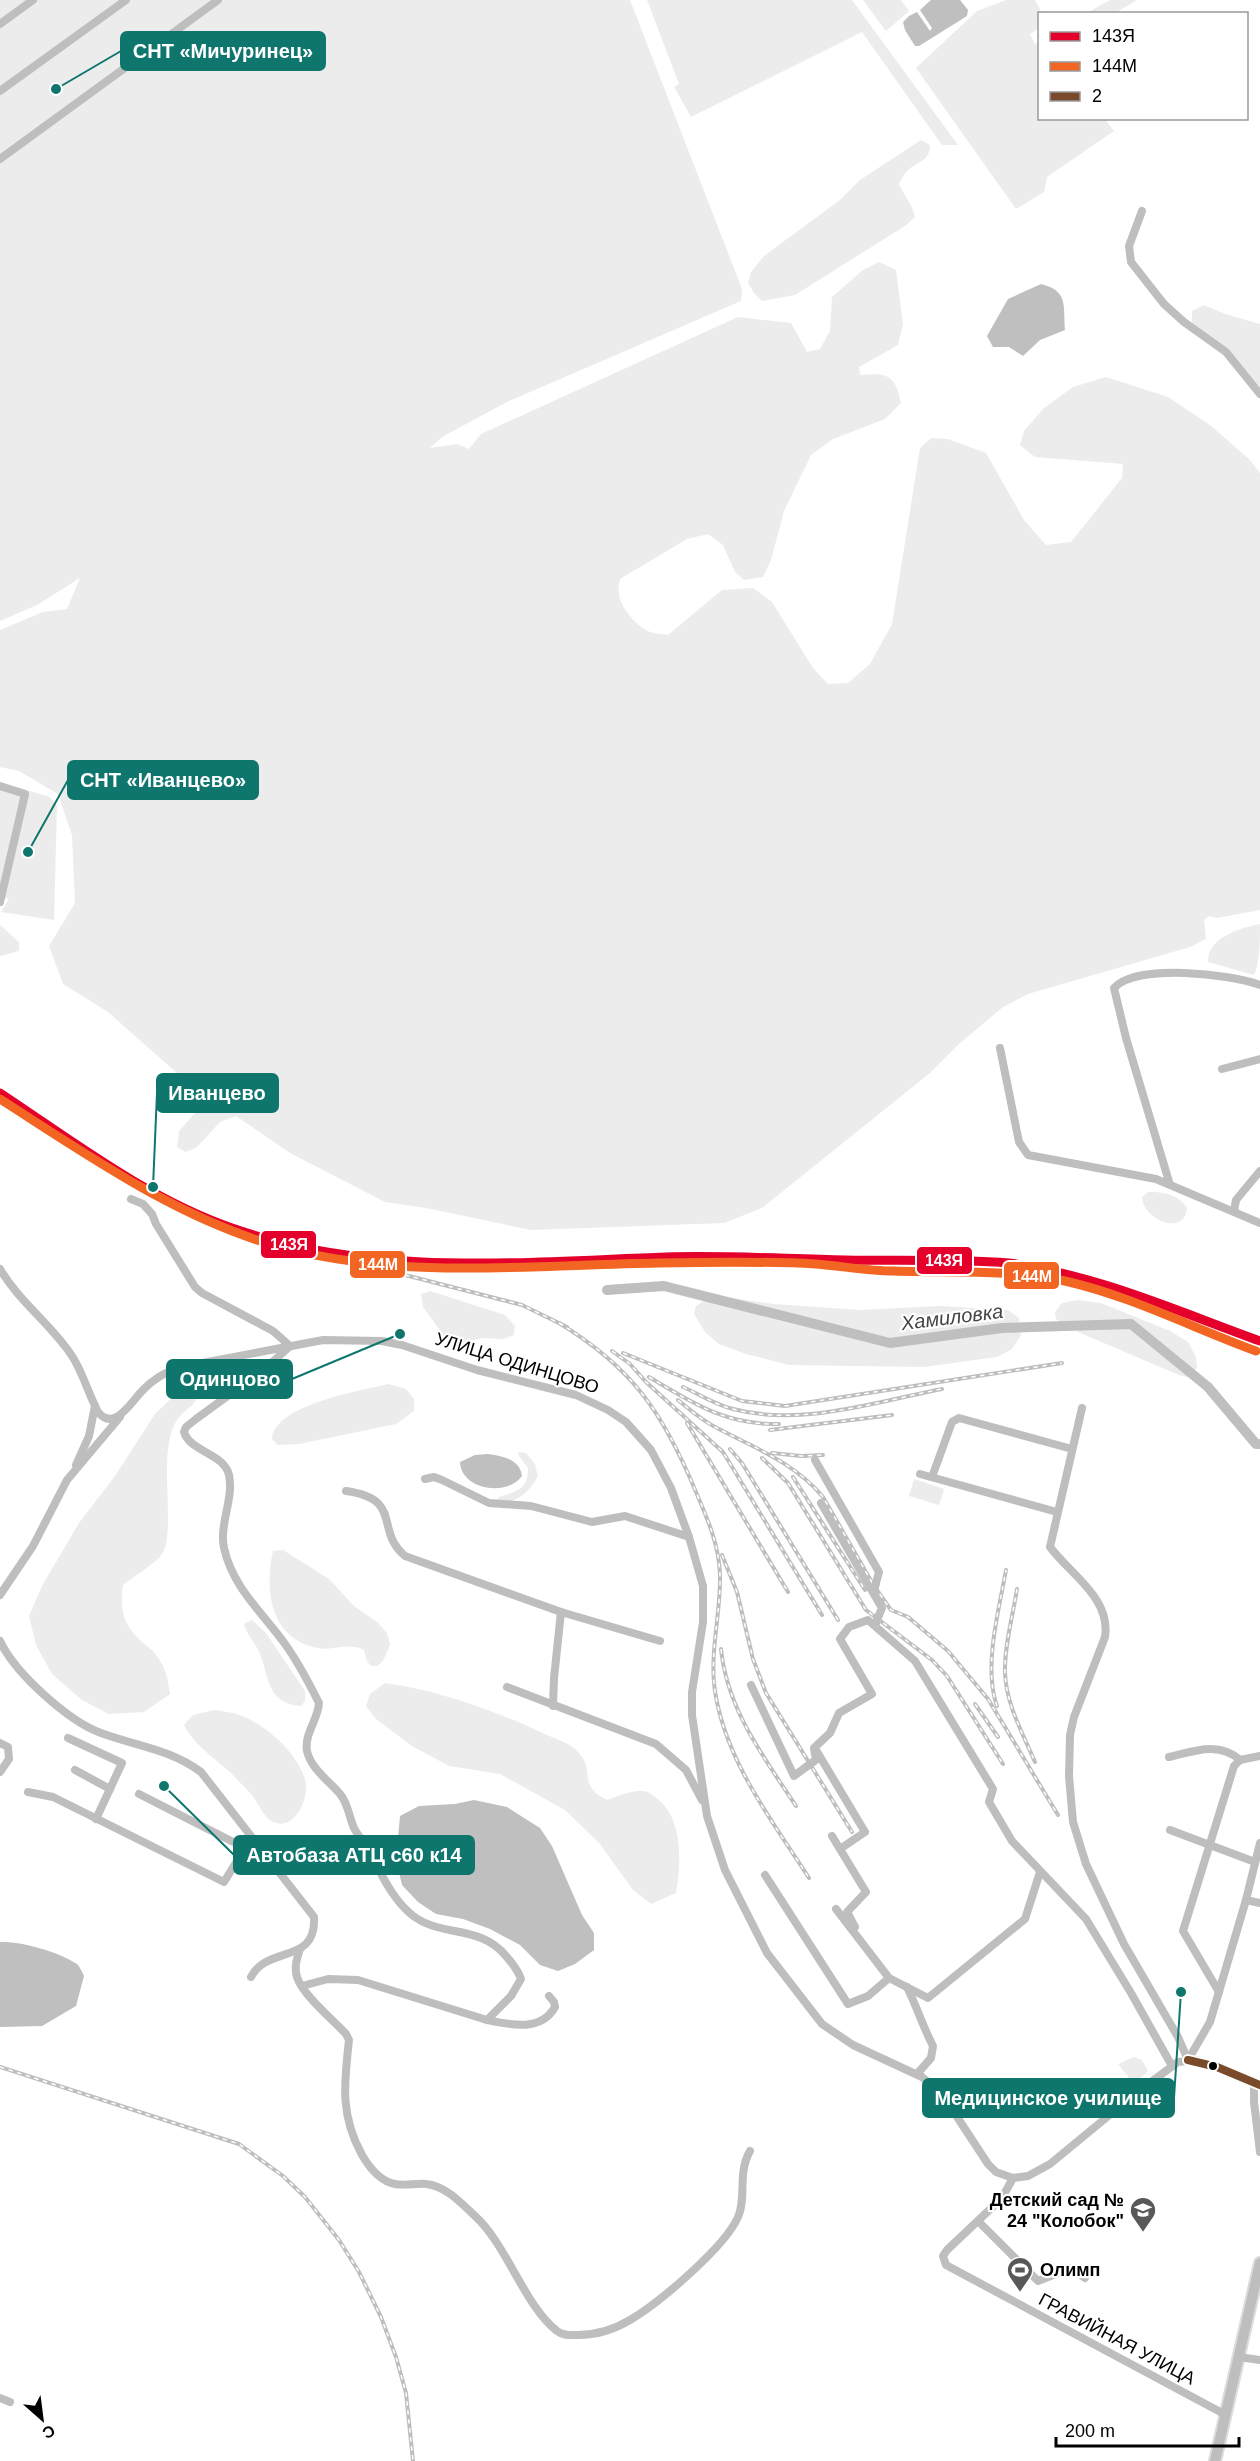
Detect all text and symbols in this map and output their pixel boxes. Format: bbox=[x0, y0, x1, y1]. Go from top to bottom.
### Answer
legend bbox=[1038, 12, 1248, 120]
text: 143Я bbox=[1092, 26, 1135, 46]
callout: СНТ «Мичуринец» bbox=[121, 32, 325, 70]
text: СНТ «Мичуринец» bbox=[133, 40, 313, 62]
text: 144М bbox=[1092, 56, 1137, 76]
text: 2 bbox=[1092, 86, 1102, 106]
callout: СНТ «Иванцево» bbox=[68, 761, 258, 799]
text: СНТ «Иванцево» bbox=[80, 769, 246, 791]
callout: Иванцево bbox=[157, 1074, 278, 1112]
text: Иванцево bbox=[168, 1082, 266, 1104]
line badge: 143Я bbox=[260, 1230, 317, 1259]
text: 143Я bbox=[270, 1236, 308, 1253]
line badge: 143Я bbox=[916, 1246, 973, 1275]
line badge: 144М bbox=[349, 1250, 406, 1279]
text: 143Я bbox=[925, 1252, 963, 1269]
text: 144М bbox=[358, 1256, 398, 1273]
line badge: 144М bbox=[1003, 1261, 1060, 1290]
text: 144М bbox=[1012, 1268, 1052, 1285]
water label: Хамиловка bbox=[899, 1300, 1004, 1334]
street label: УЛИЦА ОДИНЦОВО bbox=[433, 1329, 601, 1397]
callout: Одинцово bbox=[167, 1360, 292, 1398]
text: Одинцово bbox=[180, 1368, 280, 1390]
callout: Автобаза АТЦ с60 к14 bbox=[234, 1836, 474, 1874]
text: Автобаза АТЦ с60 к14 bbox=[246, 1844, 463, 1866]
unlabelled marker bbox=[1207, 2060, 1219, 2072]
callout: Медицинское училище bbox=[923, 2079, 1174, 2117]
text: Медицинское училище bbox=[934, 2087, 1162, 2109]
place label: Детский сад № 24 "Колобок" bbox=[990, 2190, 1124, 2231]
school or university icon: Детский сад № 24 "Колобок" bbox=[1128, 2195, 1158, 2233]
sports icon: Олимп bbox=[1005, 2255, 1035, 2293]
place label: Олимп bbox=[1040, 2260, 1100, 2280]
street label: ГРАВИЙНАЯ УЛИЦА bbox=[1035, 2288, 1199, 2389]
north arrow bbox=[12, 2389, 72, 2449]
scale bar bbox=[1056, 2410, 1239, 2448]
text: 200 m bbox=[1065, 2421, 1115, 2441]
text: С bbox=[39, 2422, 58, 2442]

